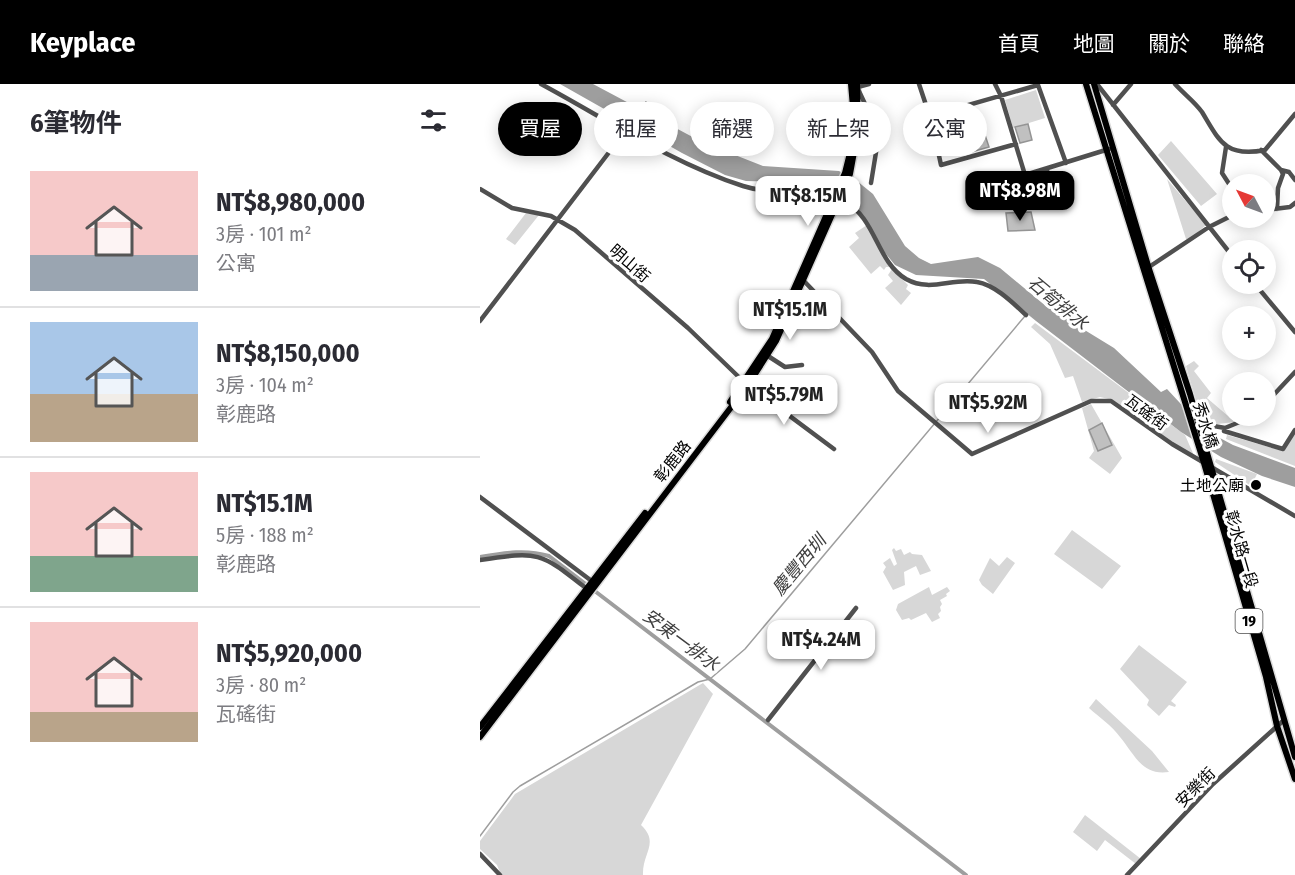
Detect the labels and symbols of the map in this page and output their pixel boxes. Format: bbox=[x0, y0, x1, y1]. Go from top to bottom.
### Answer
pin: NT$8.98M bbox=[958, 171, 1082, 222]
north arrow bbox=[1222, 174, 1276, 228]
pin: NT$8.15M bbox=[746, 176, 870, 227]
street label: 明山街 bbox=[605, 240, 654, 286]
water label: 石筍排水 bbox=[1023, 271, 1093, 335]
pin: NT$15.1M bbox=[728, 290, 852, 341]
pin: NT$5.79M bbox=[722, 375, 846, 426]
pin: NT$5.92M bbox=[926, 383, 1050, 434]
street label: 瓦磘街 bbox=[1122, 391, 1172, 434]
street label: 秀水橋 bbox=[1189, 399, 1222, 451]
street label: 彰鹿路 bbox=[650, 437, 695, 486]
place label: 土地公廟 bbox=[1180, 476, 1244, 495]
marker: 土地公廟 bbox=[1249, 478, 1263, 492]
street label: 彰水路一段 bbox=[1221, 508, 1262, 590]
water label: 慶豐西圳 bbox=[767, 528, 832, 600]
water label: 安東一排水 bbox=[638, 604, 724, 676]
road number: 19 bbox=[1236, 609, 1262, 633]
pin: NT$4.24M bbox=[759, 620, 883, 671]
street label: 安樂街 bbox=[1172, 764, 1219, 811]

